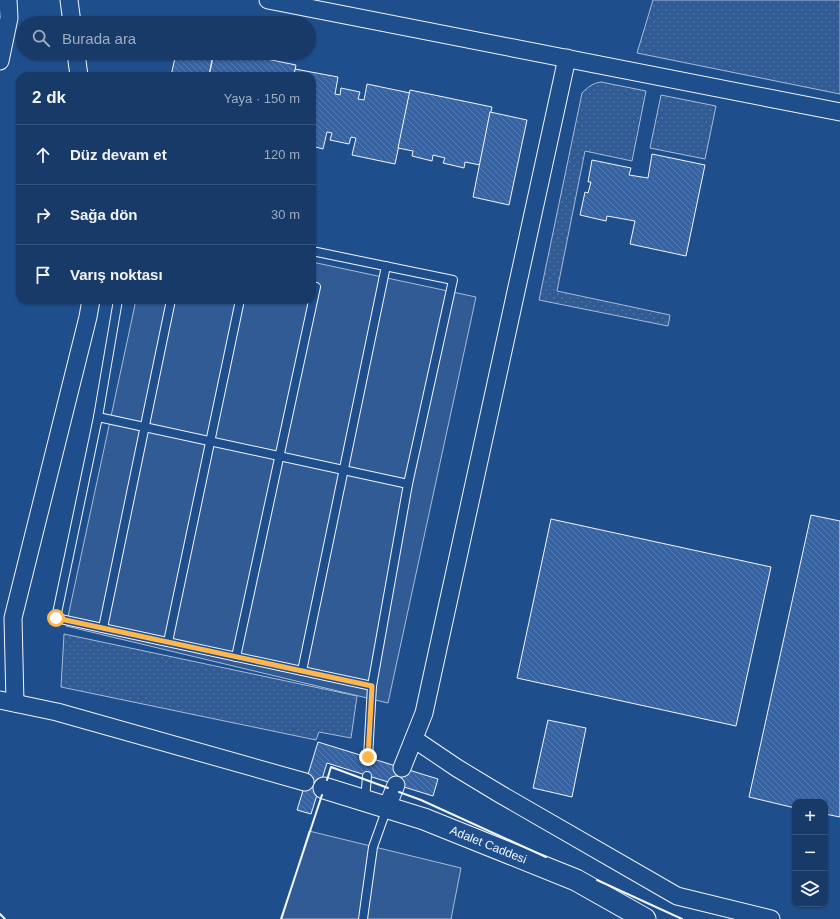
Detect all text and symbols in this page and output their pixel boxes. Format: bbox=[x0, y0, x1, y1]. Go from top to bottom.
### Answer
search box bbox=[16, 16, 316, 60]
icon: search bbox=[30, 27, 52, 49]
text: Burada ara bbox=[62, 30, 136, 47]
text: 2 dk bbox=[32, 88, 66, 107]
text: Yaya · 150 m bbox=[224, 91, 300, 106]
icon: ahead bbox=[32, 144, 54, 166]
text: Düz devam et bbox=[70, 146, 167, 163]
text: 120 m bbox=[264, 147, 300, 162]
icon: right bbox=[32, 204, 54, 226]
text: Sağa dön bbox=[70, 206, 138, 223]
text: 30 m bbox=[271, 207, 300, 222]
icon: arrive bbox=[32, 264, 54, 286]
text: Varış noktası bbox=[70, 266, 163, 283]
route start bbox=[47, 609, 65, 627]
route end bbox=[359, 748, 377, 766]
map controls bbox=[792, 799, 828, 907]
button: + bbox=[792, 799, 828, 835]
street label: Adalet Caddesi bbox=[448, 823, 529, 866]
button: − bbox=[792, 835, 828, 871]
button: layers bbox=[792, 871, 828, 907]

